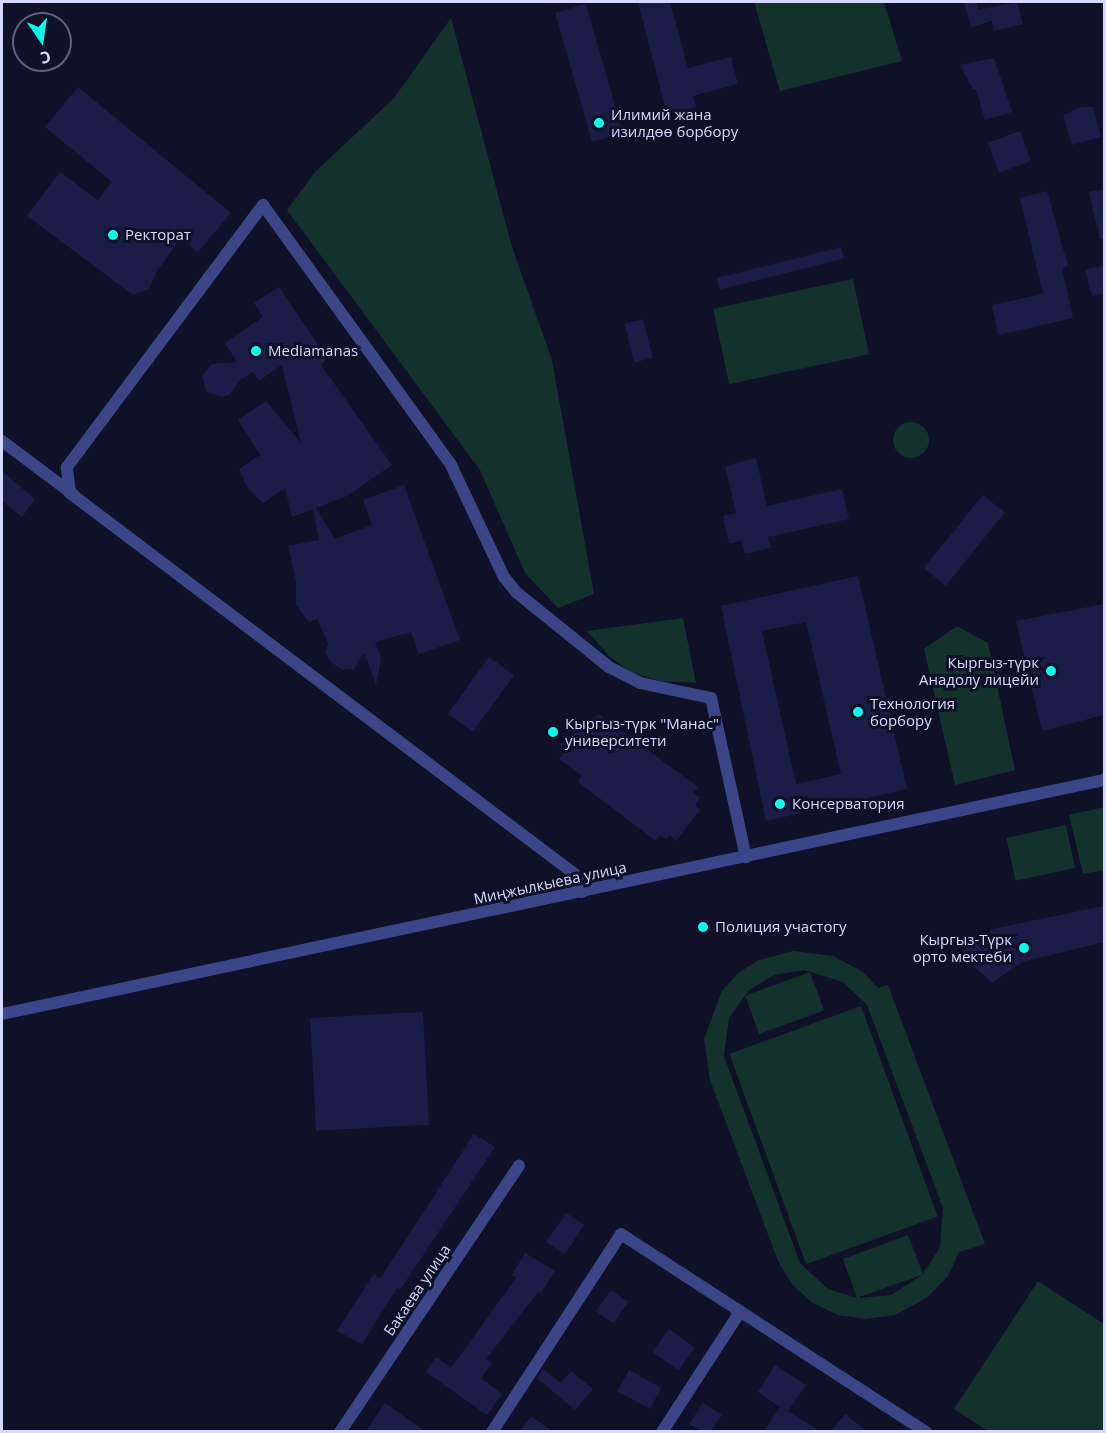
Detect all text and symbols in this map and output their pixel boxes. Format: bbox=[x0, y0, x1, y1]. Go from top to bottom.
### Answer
north arrow bbox=[12, 12, 72, 72]
text: С bbox=[38, 46, 53, 69]
place label: Илимий жана изилдөө борбору bbox=[611, 105, 738, 140]
marker: Илимий жана изилдөө борбору bbox=[592, 116, 606, 130]
place label: Ректорат bbox=[125, 226, 191, 244]
marker: Ректорат bbox=[106, 228, 120, 242]
place label: Mediamanas bbox=[268, 342, 358, 360]
marker: Mediamanas bbox=[249, 344, 263, 358]
place label: Кыргыз-түрк Анадолу лицейи bbox=[919, 653, 1039, 688]
marker: Кыргыз-түрк Анадолу лицейи bbox=[1044, 664, 1058, 678]
place label: Технология борбору bbox=[870, 694, 955, 729]
marker: Технология борбору bbox=[851, 705, 865, 719]
place label: Кыргыз-түрк "Манас" университети bbox=[565, 714, 719, 749]
marker: Кыргыз-түрк "Манас" университети bbox=[546, 725, 560, 739]
place label: Консерватория bbox=[792, 795, 904, 813]
marker: Консерватория bbox=[773, 797, 787, 811]
street label: Миңжылкыева улица bbox=[472, 858, 628, 908]
place label: Полиция участогу bbox=[715, 918, 846, 936]
marker: Полиция участогу bbox=[696, 920, 710, 934]
place label: Кыргыз-Түрк орто мектеби bbox=[913, 930, 1012, 965]
marker: Кыргыз-Түрк орто мектеби bbox=[1017, 941, 1031, 955]
street label: Бакаева улица bbox=[380, 1241, 454, 1339]

